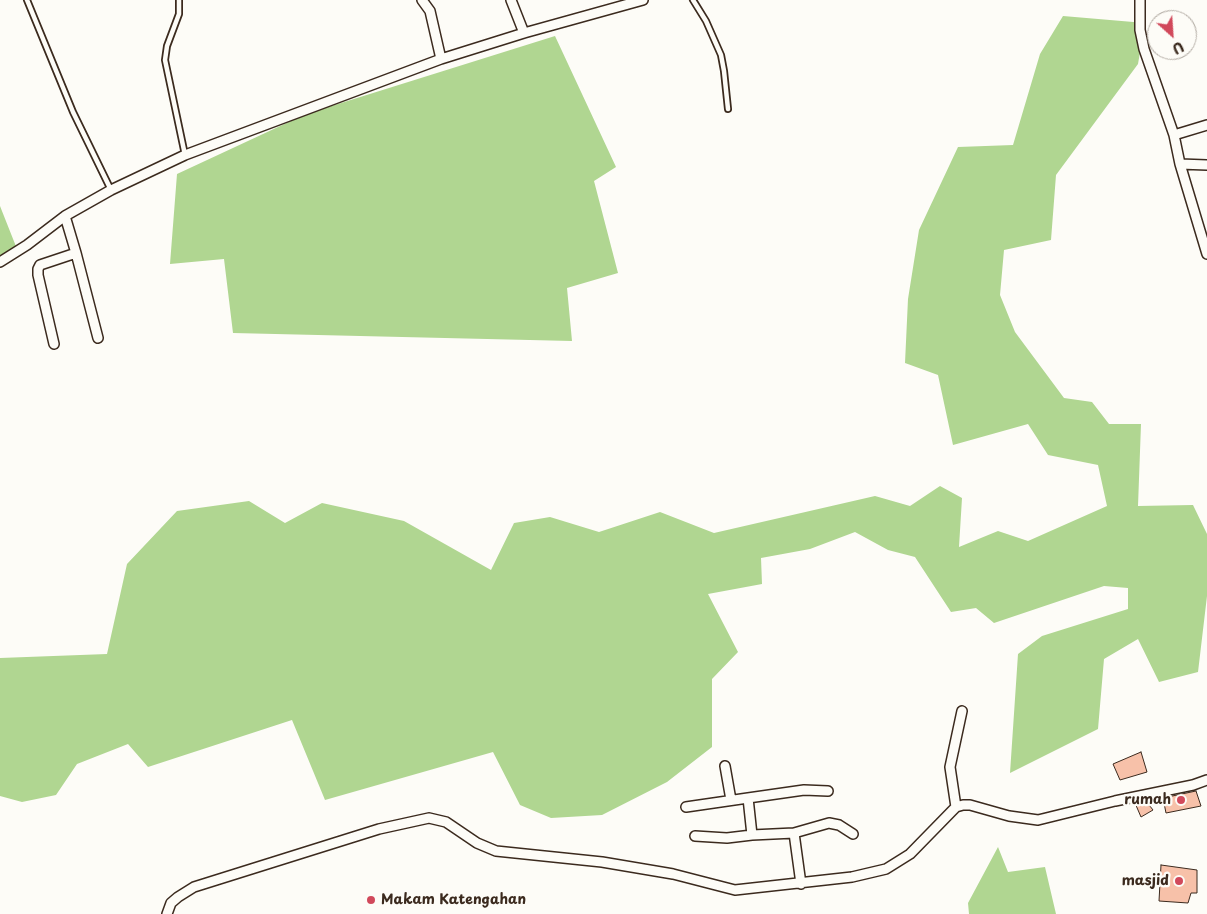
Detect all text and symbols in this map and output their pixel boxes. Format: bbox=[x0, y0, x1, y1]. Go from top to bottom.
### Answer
north arrow bbox=[1147, 10, 1197, 60]
text: U bbox=[1169, 36, 1188, 60]
place label: rumah bbox=[1124, 792, 1171, 808]
marker: rumah bbox=[1175, 794, 1187, 806]
place label: masjid bbox=[1122, 873, 1169, 889]
marker: masjid bbox=[1173, 875, 1185, 887]
place label: Makam Katengahan bbox=[381, 892, 526, 908]
marker: Makam Katengahan bbox=[365, 894, 377, 906]

